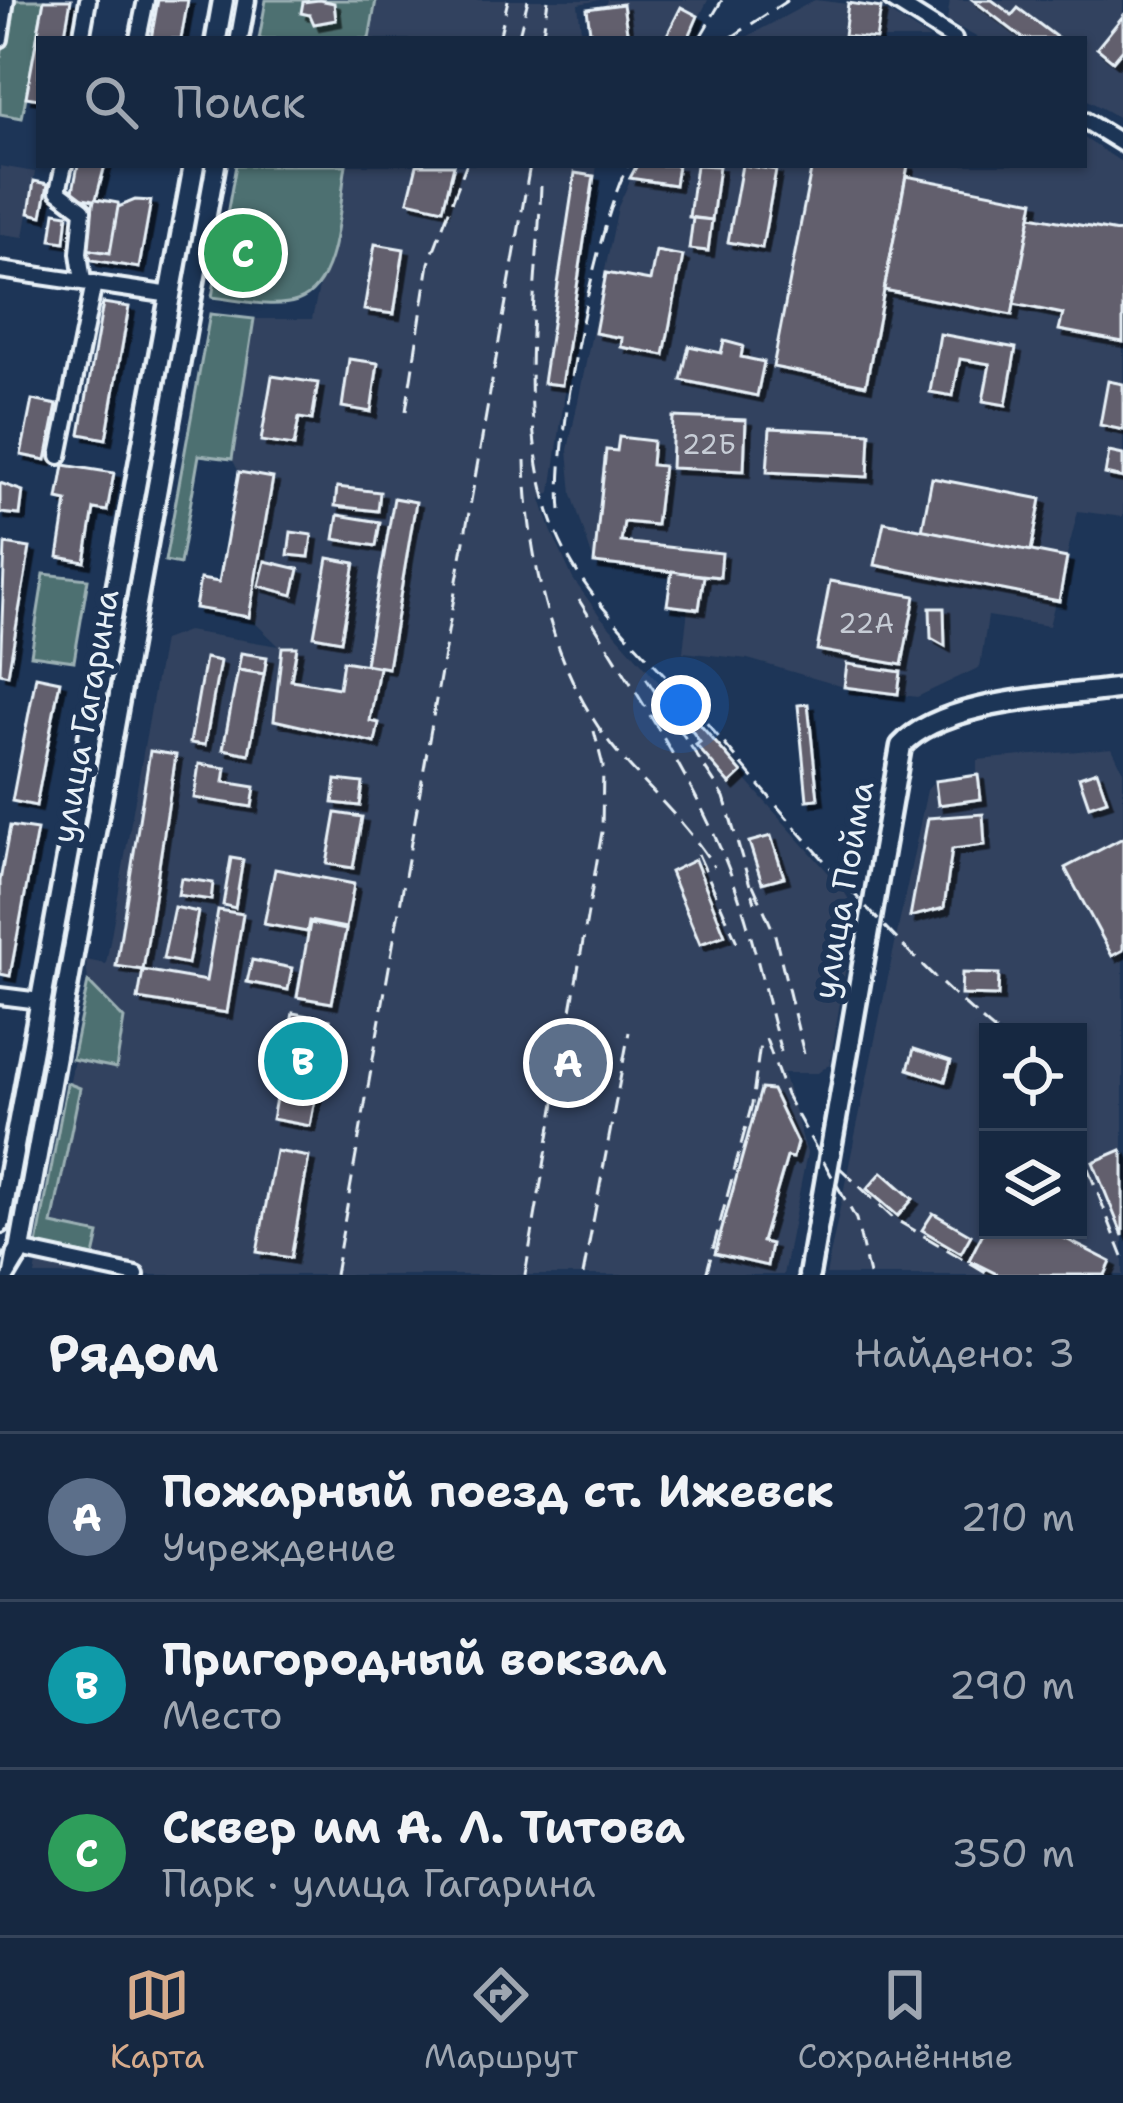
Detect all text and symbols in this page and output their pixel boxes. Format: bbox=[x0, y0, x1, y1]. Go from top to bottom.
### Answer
search box bbox=[36, 36, 1087, 168]
icon: search bbox=[78, 69, 144, 135]
text: Поиск bbox=[174, 72, 305, 132]
pin: C bbox=[204, 208, 282, 298]
house number: 22Б bbox=[682, 426, 736, 463]
street label: улица Гагарина bbox=[41, 586, 129, 846]
house number: 22А bbox=[838, 605, 894, 642]
your location bbox=[651, 675, 711, 735]
street label: улица Пойма bbox=[802, 778, 884, 1002]
pin: B bbox=[264, 1016, 342, 1106]
pin: A bbox=[529, 1018, 607, 1108]
map controls bbox=[979, 1023, 1087, 1239]
button: locate bbox=[979, 1023, 1087, 1131]
button: layers bbox=[979, 1131, 1087, 1239]
text: Рядом bbox=[48, 1319, 219, 1387]
text: Найдено: 3 bbox=[854, 1327, 1075, 1379]
text: Пожарный поезд ст. Ижевск bbox=[162, 1461, 834, 1521]
text: A bbox=[72, 1491, 102, 1543]
text: 210 m bbox=[960, 1491, 1075, 1543]
text: Учреждение bbox=[162, 1521, 397, 1573]
text: Пригородный вокзал bbox=[162, 1629, 667, 1689]
text: B bbox=[75, 1659, 99, 1711]
text: 290 m bbox=[949, 1659, 1075, 1711]
text: Место bbox=[162, 1689, 283, 1741]
text: Сквер им А. Л. Титова bbox=[162, 1797, 685, 1857]
text: C bbox=[75, 1827, 99, 1879]
text: 350 m bbox=[951, 1827, 1075, 1879]
text: Парк · улица Гагарина bbox=[162, 1857, 596, 1909]
tab: Карта bbox=[110, 1962, 204, 2079]
tab: Маршрут bbox=[424, 1962, 578, 2079]
tab: Сохранённые bbox=[798, 1962, 1013, 2079]

